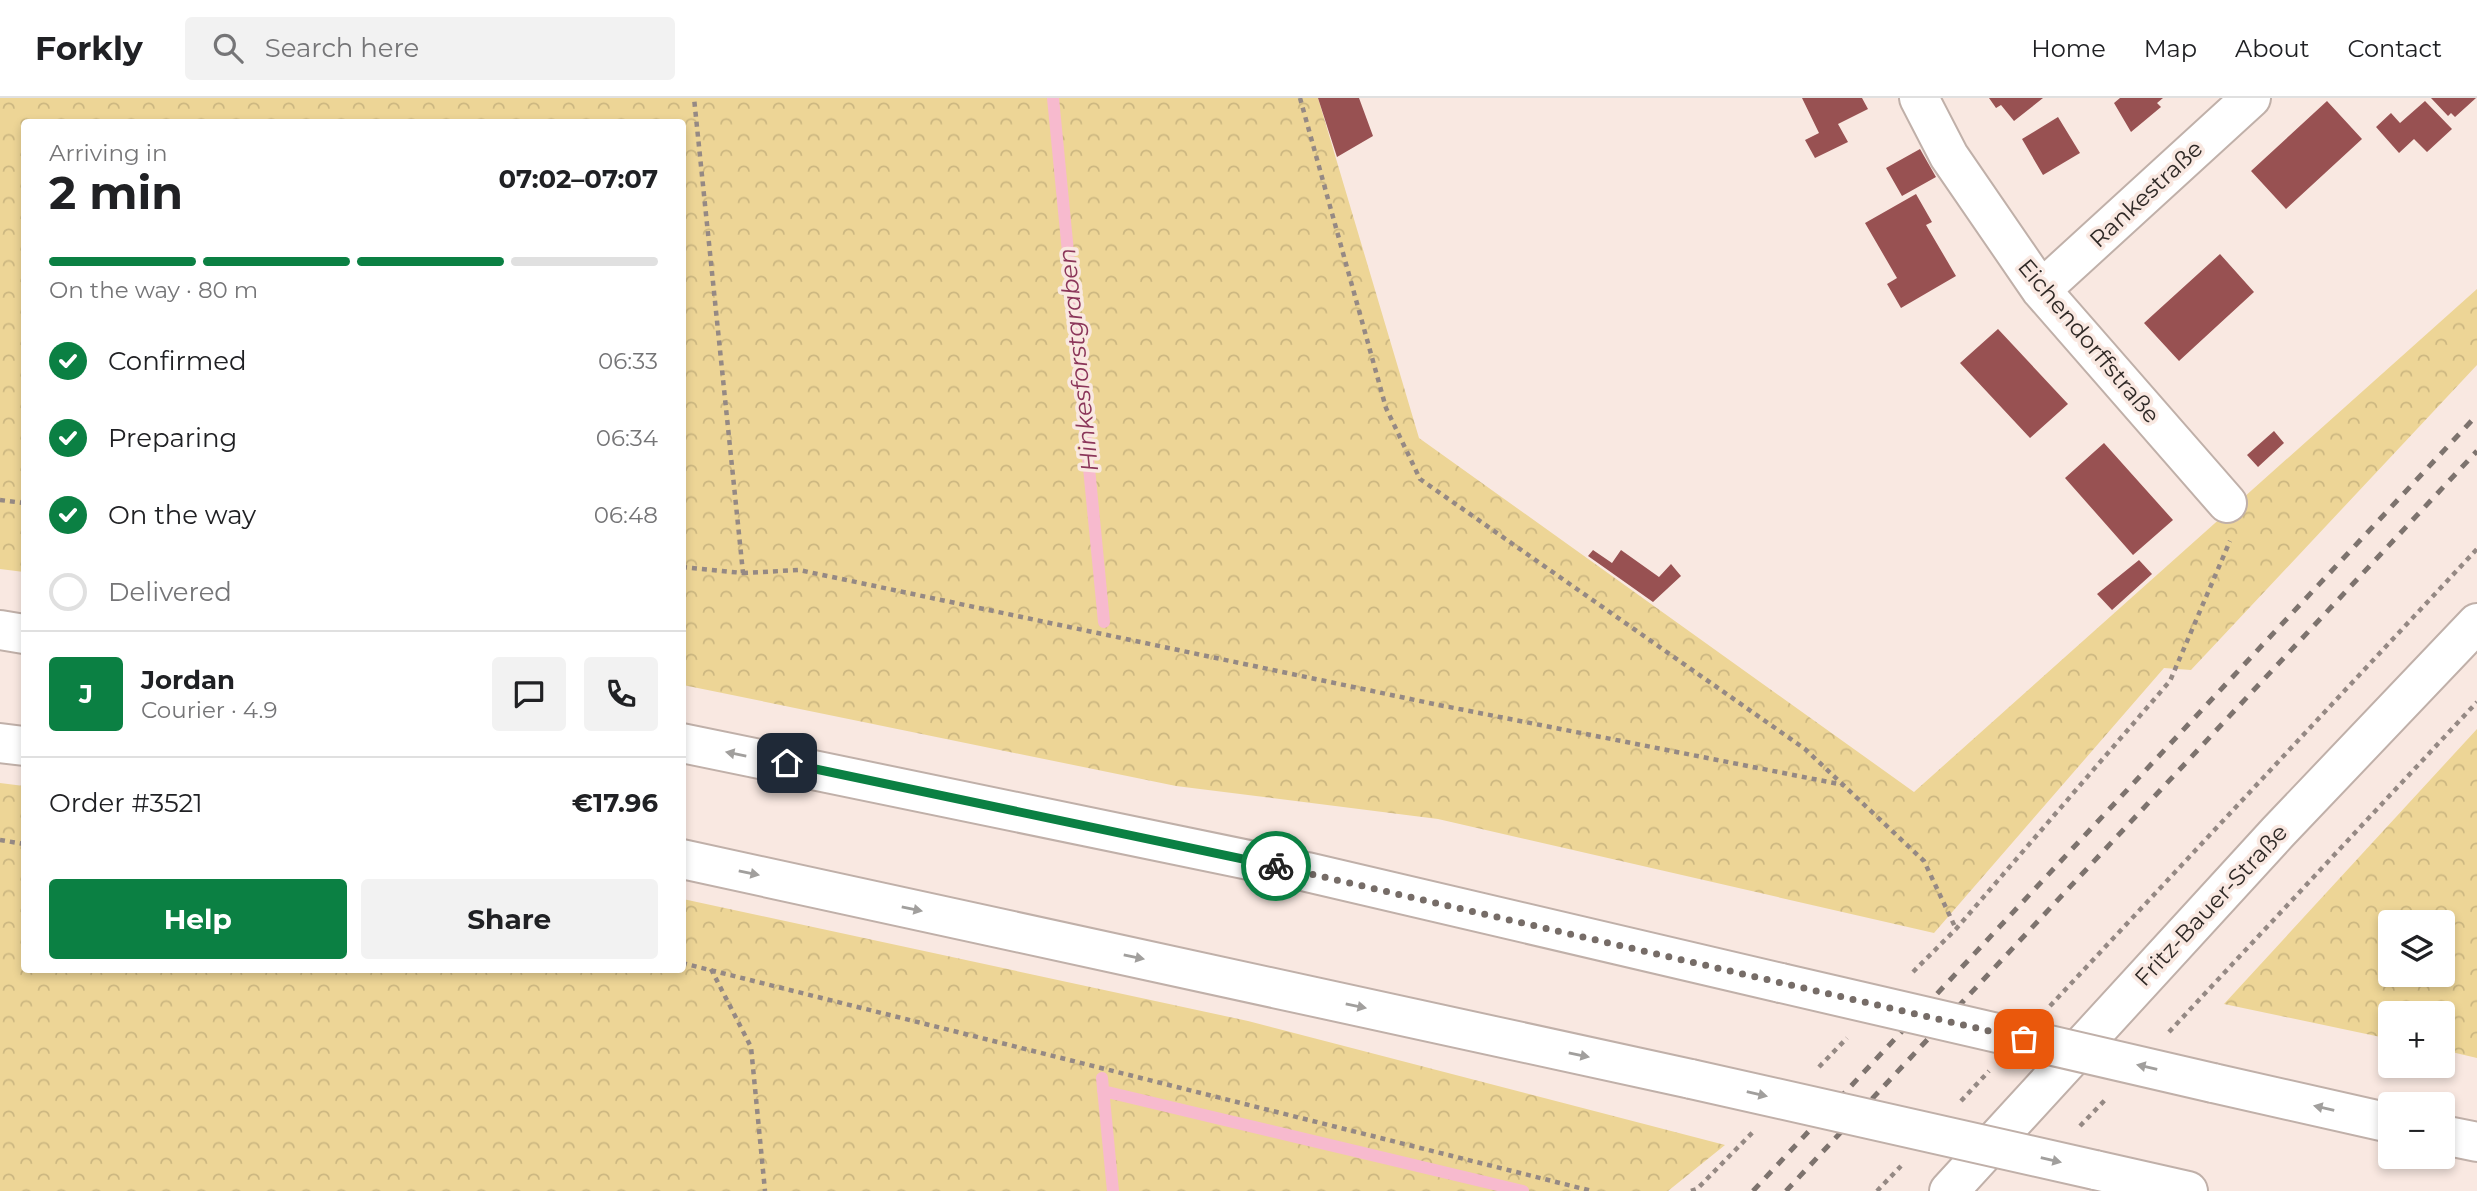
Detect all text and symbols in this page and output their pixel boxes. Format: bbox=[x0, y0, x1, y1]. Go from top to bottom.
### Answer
search box bbox=[185, 17, 675, 80]
text: Forkly bbox=[35, 28, 143, 68]
icon: search bbox=[209, 29, 247, 67]
text: Search here bbox=[265, 32, 419, 64]
text: Home bbox=[2031, 34, 2106, 63]
text: Map bbox=[2144, 34, 2197, 63]
text: About bbox=[2235, 34, 2309, 63]
text: Contact bbox=[2347, 34, 2442, 63]
street label: Rankestraße bbox=[2084, 134, 2208, 254]
text: Arriving in bbox=[49, 139, 168, 167]
text: 07:02–07:07 bbox=[498, 163, 658, 195]
text: 2 min bbox=[49, 164, 183, 221]
water label: Hinkesforstgraben bbox=[1052, 247, 1104, 473]
street label: Eichendorffstraße bbox=[2012, 253, 2166, 429]
text: On the way · 80 m bbox=[49, 276, 258, 304]
icon: check bbox=[49, 342, 87, 380]
text: Confirmed bbox=[108, 345, 247, 377]
text: 06:33 bbox=[598, 347, 658, 375]
icon: check bbox=[49, 419, 87, 457]
text: Preparing bbox=[108, 422, 237, 454]
text: 06:34 bbox=[596, 424, 658, 452]
icon: check bbox=[49, 496, 87, 534]
text: On the way bbox=[108, 499, 256, 531]
text: 06:48 bbox=[594, 501, 658, 529]
text: Delivered bbox=[108, 576, 232, 608]
button: chat bbox=[492, 657, 566, 731]
button: phone bbox=[584, 657, 658, 731]
text: Jordan bbox=[141, 664, 235, 696]
text: J bbox=[79, 678, 93, 710]
text: Courier · 4.9 bbox=[141, 696, 277, 724]
pin bbox=[757, 733, 817, 793]
icon: home bbox=[768, 744, 806, 782]
one-way arrow bbox=[725, 748, 747, 759]
text: Order #3521 bbox=[49, 787, 203, 819]
text: €17.96 bbox=[572, 787, 658, 819]
street label: Fritz-Bauer-Straße bbox=[2129, 818, 2293, 992]
courier bbox=[1241, 831, 1311, 901]
icon: bike bbox=[1257, 847, 1295, 885]
one-way arrow bbox=[738, 868, 760, 879]
button: Help bbox=[49, 879, 347, 959]
button: Share bbox=[361, 879, 658, 959]
one-way arrow bbox=[901, 903, 923, 914]
map controls bbox=[2378, 910, 2455, 1169]
button: layers bbox=[2378, 910, 2455, 987]
one-way arrow bbox=[1123, 952, 1145, 963]
one-way arrow bbox=[1345, 1001, 1367, 1012]
button: + bbox=[2378, 1001, 2455, 1078]
pin bbox=[1994, 1009, 2054, 1069]
icon: bag bbox=[2005, 1020, 2043, 1058]
one-way arrow bbox=[1568, 1049, 1590, 1060]
one-way arrow bbox=[2136, 1062, 2158, 1073]
one-way arrow bbox=[1746, 1089, 1768, 1100]
button: − bbox=[2378, 1092, 2455, 1169]
one-way arrow bbox=[2313, 1102, 2335, 1113]
one-way arrow bbox=[2040, 1155, 2062, 1166]

